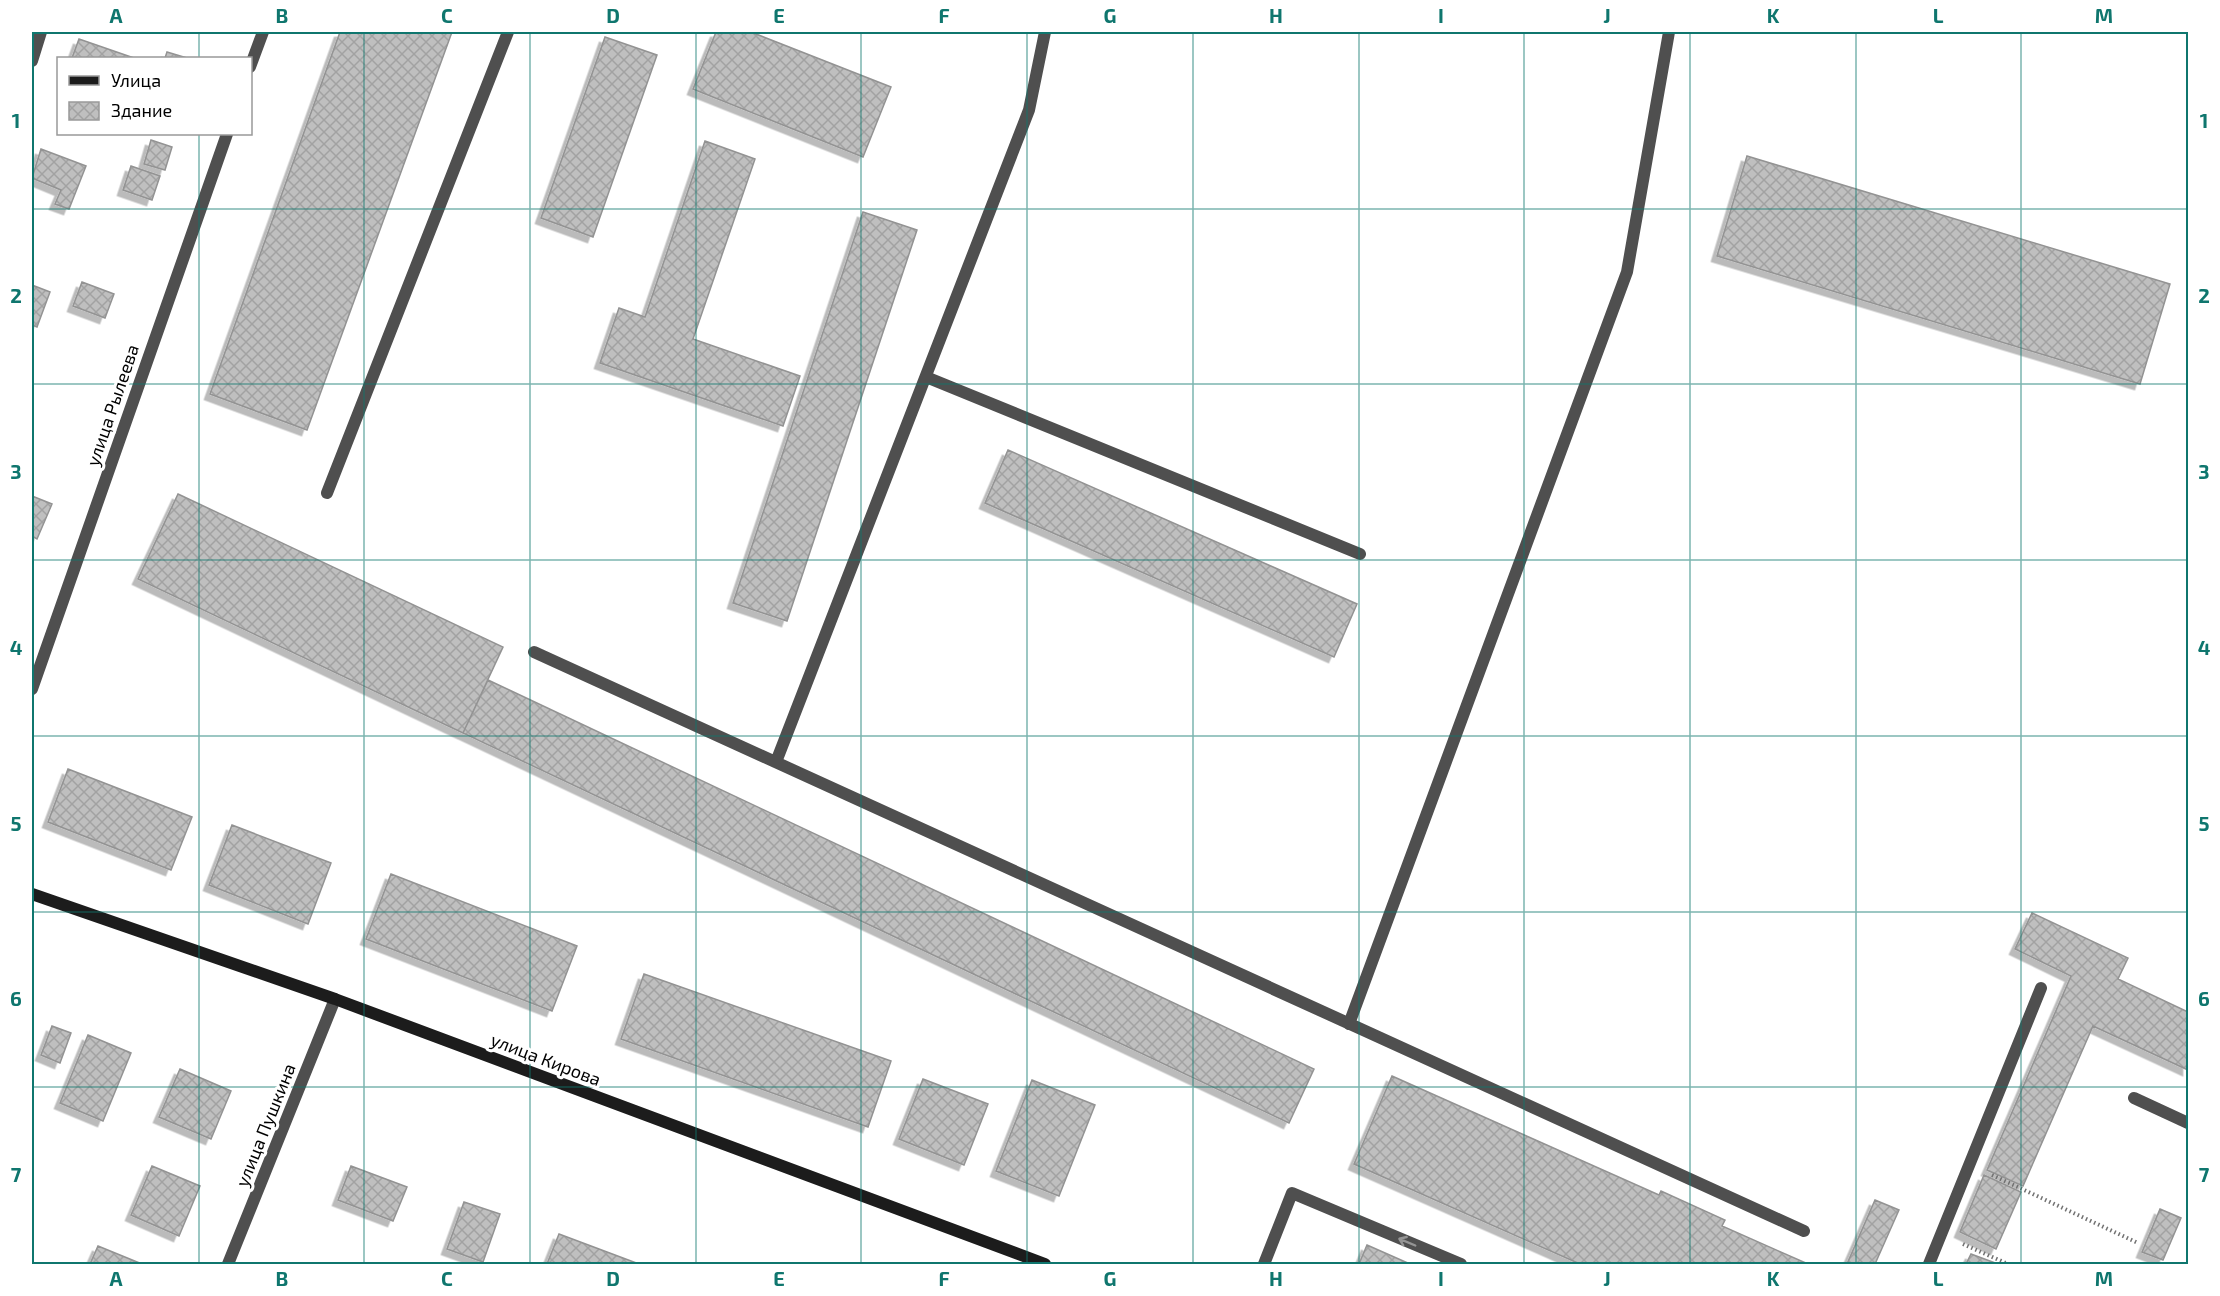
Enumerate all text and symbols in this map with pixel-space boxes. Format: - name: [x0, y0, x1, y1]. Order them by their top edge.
- text: A: [109, 3, 123, 27]
- text: B: [276, 3, 288, 27]
- text: C: [441, 3, 453, 27]
- text: D: [606, 3, 620, 27]
- text: E: [773, 3, 785, 27]
- text: F: [938, 3, 950, 27]
- text: G: [1104, 3, 1116, 27]
- text: H: [1269, 3, 1283, 27]
- text: I: [1438, 3, 1444, 27]
- text: J: [1603, 3, 1611, 27]
- text: K: [1767, 3, 1780, 27]
- text: L: [1933, 3, 1944, 27]
- text: M: [2095, 3, 2113, 27]
- legend: [57, 57, 252, 135]
- text: Улица: [111, 69, 161, 91]
- text: Здание: [111, 99, 172, 121]
- text: 1: [12, 108, 20, 132]
- text: 1: [2200, 108, 2208, 132]
- text: 2: [10, 283, 22, 307]
- text: 2: [2198, 283, 2210, 307]
- street label: улица Рылеева: [81, 341, 143, 469]
- text: 3: [10, 459, 22, 483]
- text: 3: [2198, 459, 2210, 483]
- text: 4: [10, 635, 23, 659]
- text: 4: [2198, 635, 2211, 659]
- text: 5: [10, 811, 22, 835]
- text: 5: [2198, 811, 2210, 835]
- text: 6: [10, 986, 22, 1010]
- text: 6: [2198, 986, 2210, 1010]
- street label: улица Кирова: [488, 1028, 604, 1090]
- street label: улица Пушкина: [230, 1060, 300, 1190]
- text: 7: [11, 1162, 22, 1186]
- text: 7: [2199, 1162, 2210, 1186]
- one-way arrow: [1398, 1236, 1417, 1247]
- text: A: [109, 1266, 123, 1290]
- text: B: [276, 1266, 288, 1290]
- text: C: [441, 1266, 453, 1290]
- text: D: [606, 1266, 620, 1290]
- text: E: [773, 1266, 785, 1290]
- text: F: [938, 1266, 950, 1290]
- text: G: [1104, 1266, 1116, 1290]
- text: H: [1269, 1266, 1283, 1290]
- text: I: [1438, 1266, 1444, 1290]
- text: J: [1603, 1266, 1611, 1290]
- text: K: [1767, 1266, 1780, 1290]
- text: L: [1933, 1266, 1944, 1290]
- text: M: [2095, 1266, 2113, 1290]

